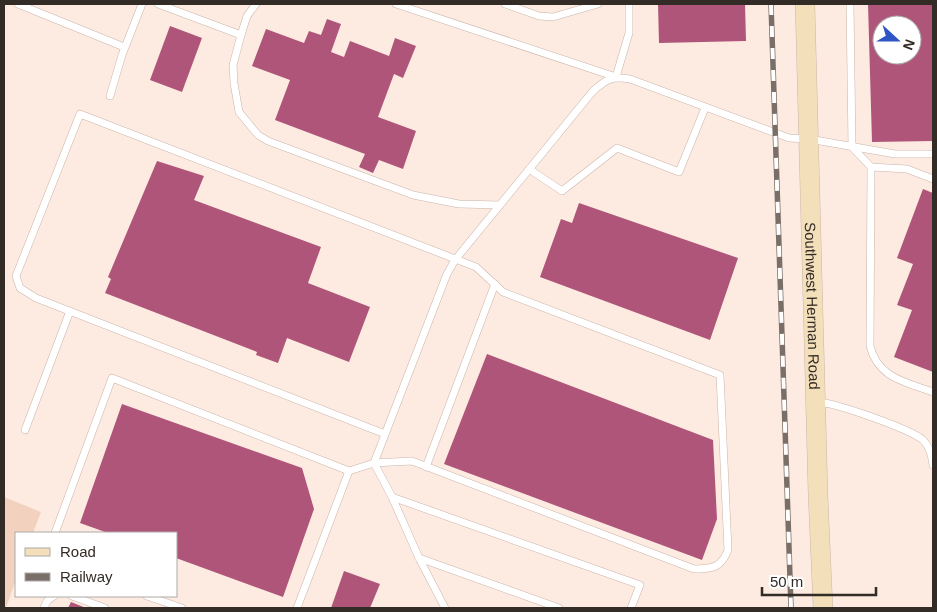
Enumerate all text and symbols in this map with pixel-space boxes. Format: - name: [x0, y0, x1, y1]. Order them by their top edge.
- north arrow: [872, 15, 922, 65]
- text: N: [900, 37, 918, 52]
- street label: Southwest Herman Road: [802, 222, 824, 390]
- legend: [15, 532, 178, 597]
- text: Road: [60, 543, 96, 560]
- scale bar: [762, 564, 876, 596]
- text: Railway: [60, 568, 113, 585]
- text: 50 m: [770, 573, 803, 590]

